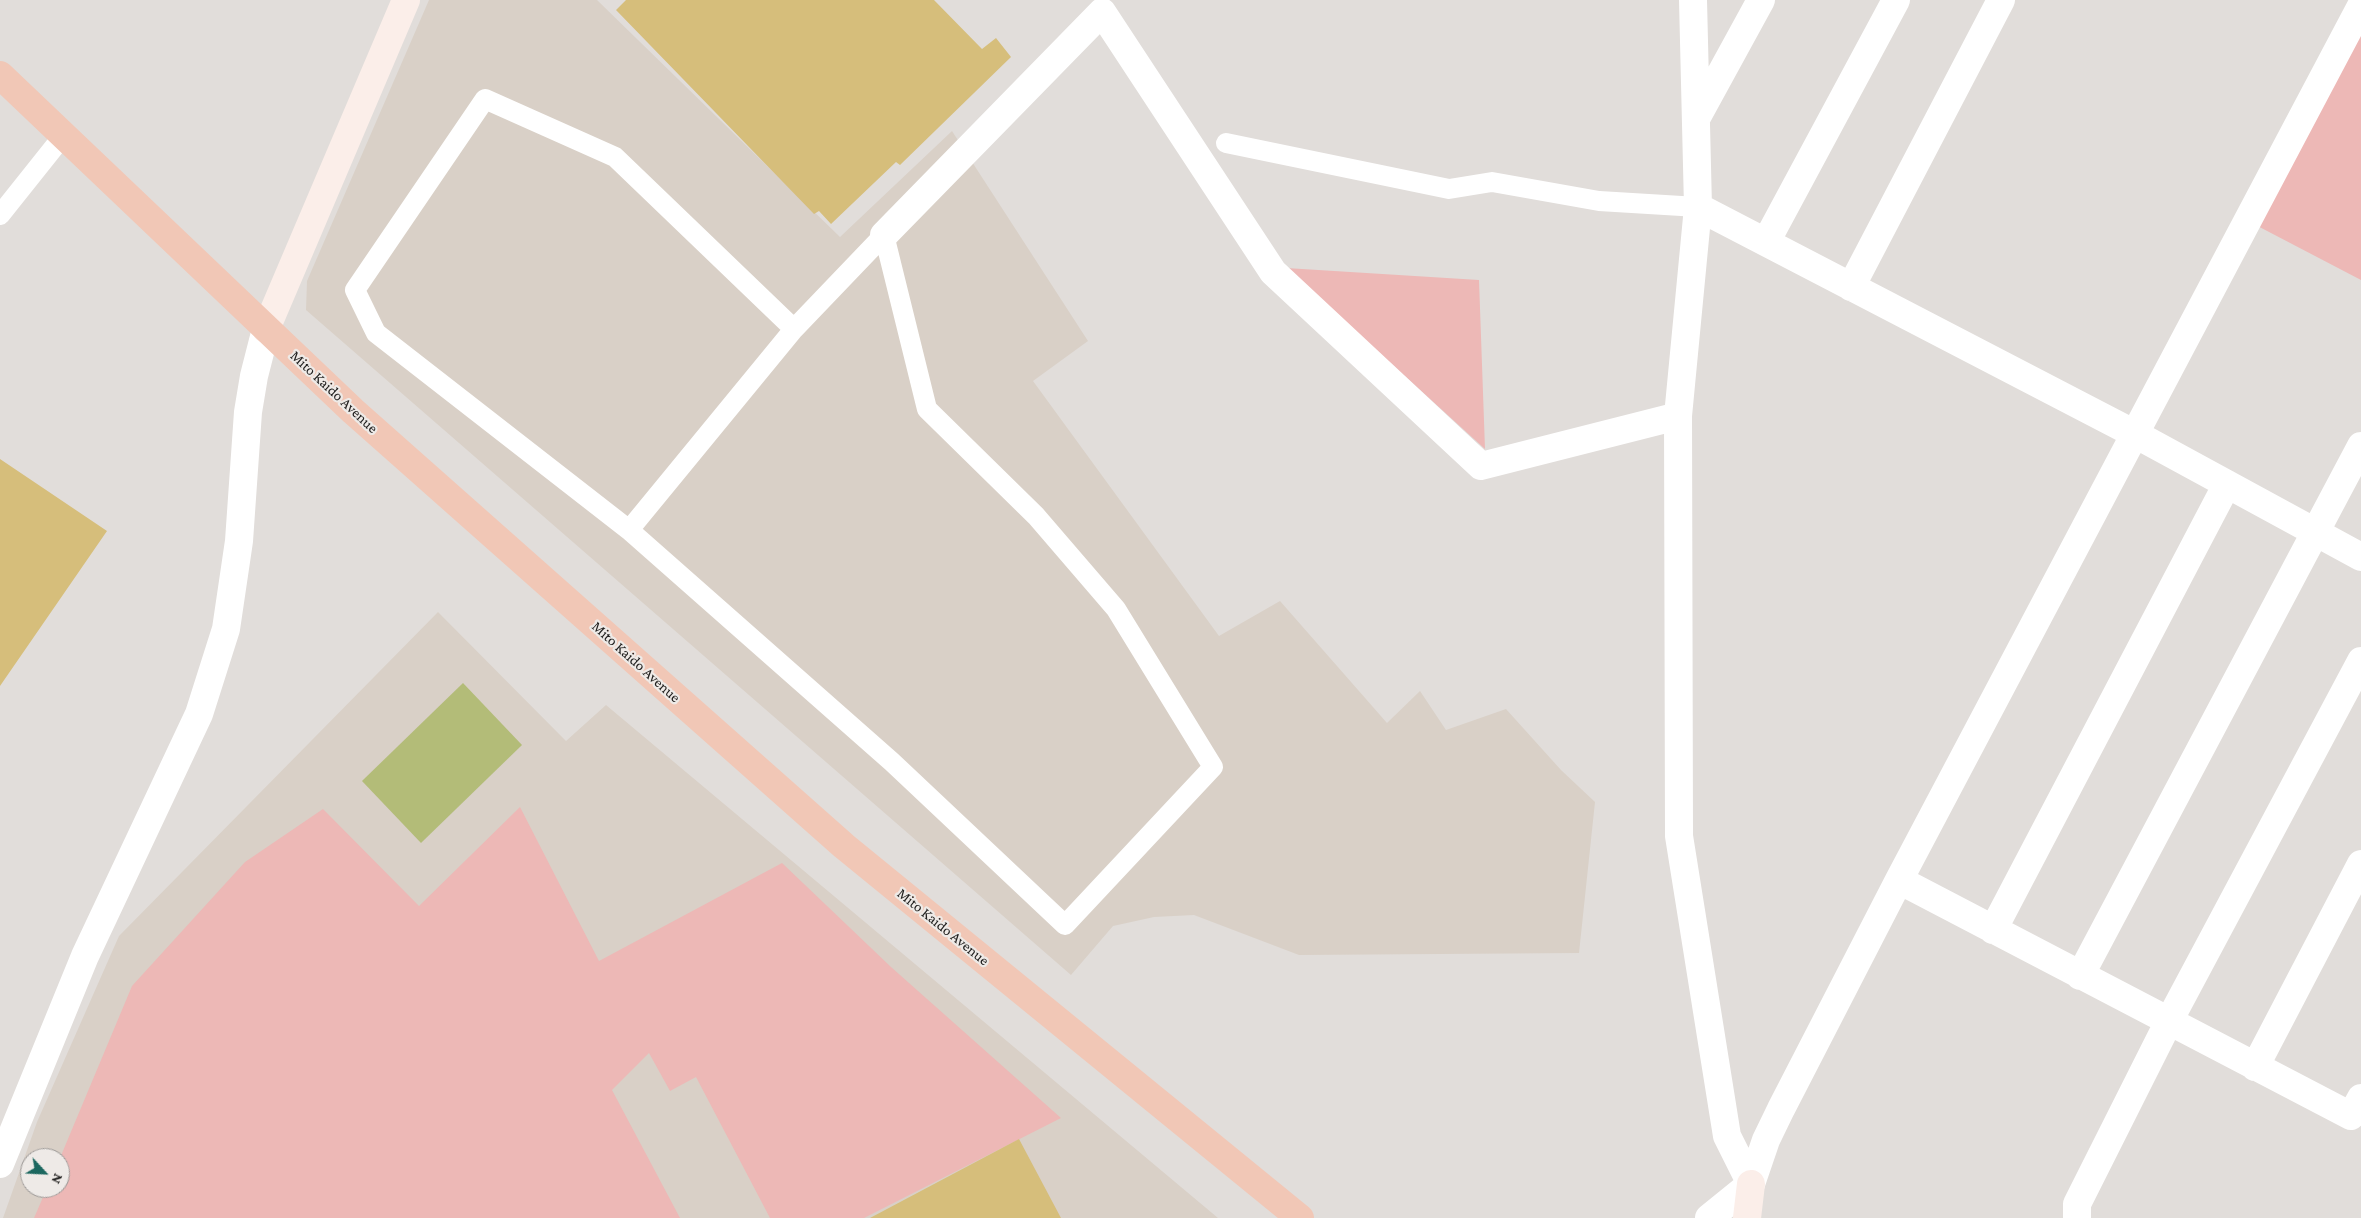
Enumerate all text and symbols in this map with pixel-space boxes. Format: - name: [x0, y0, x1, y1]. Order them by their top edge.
- street label: Mito Kaido Avenue: [286, 347, 382, 437]
- street label: Mito Kaido Avenue: [588, 617, 684, 707]
- street label: Mito Kaido Avenue: [893, 884, 993, 970]
- north arrow: [20, 1148, 70, 1198]
- text: N: [48, 1171, 67, 1187]

